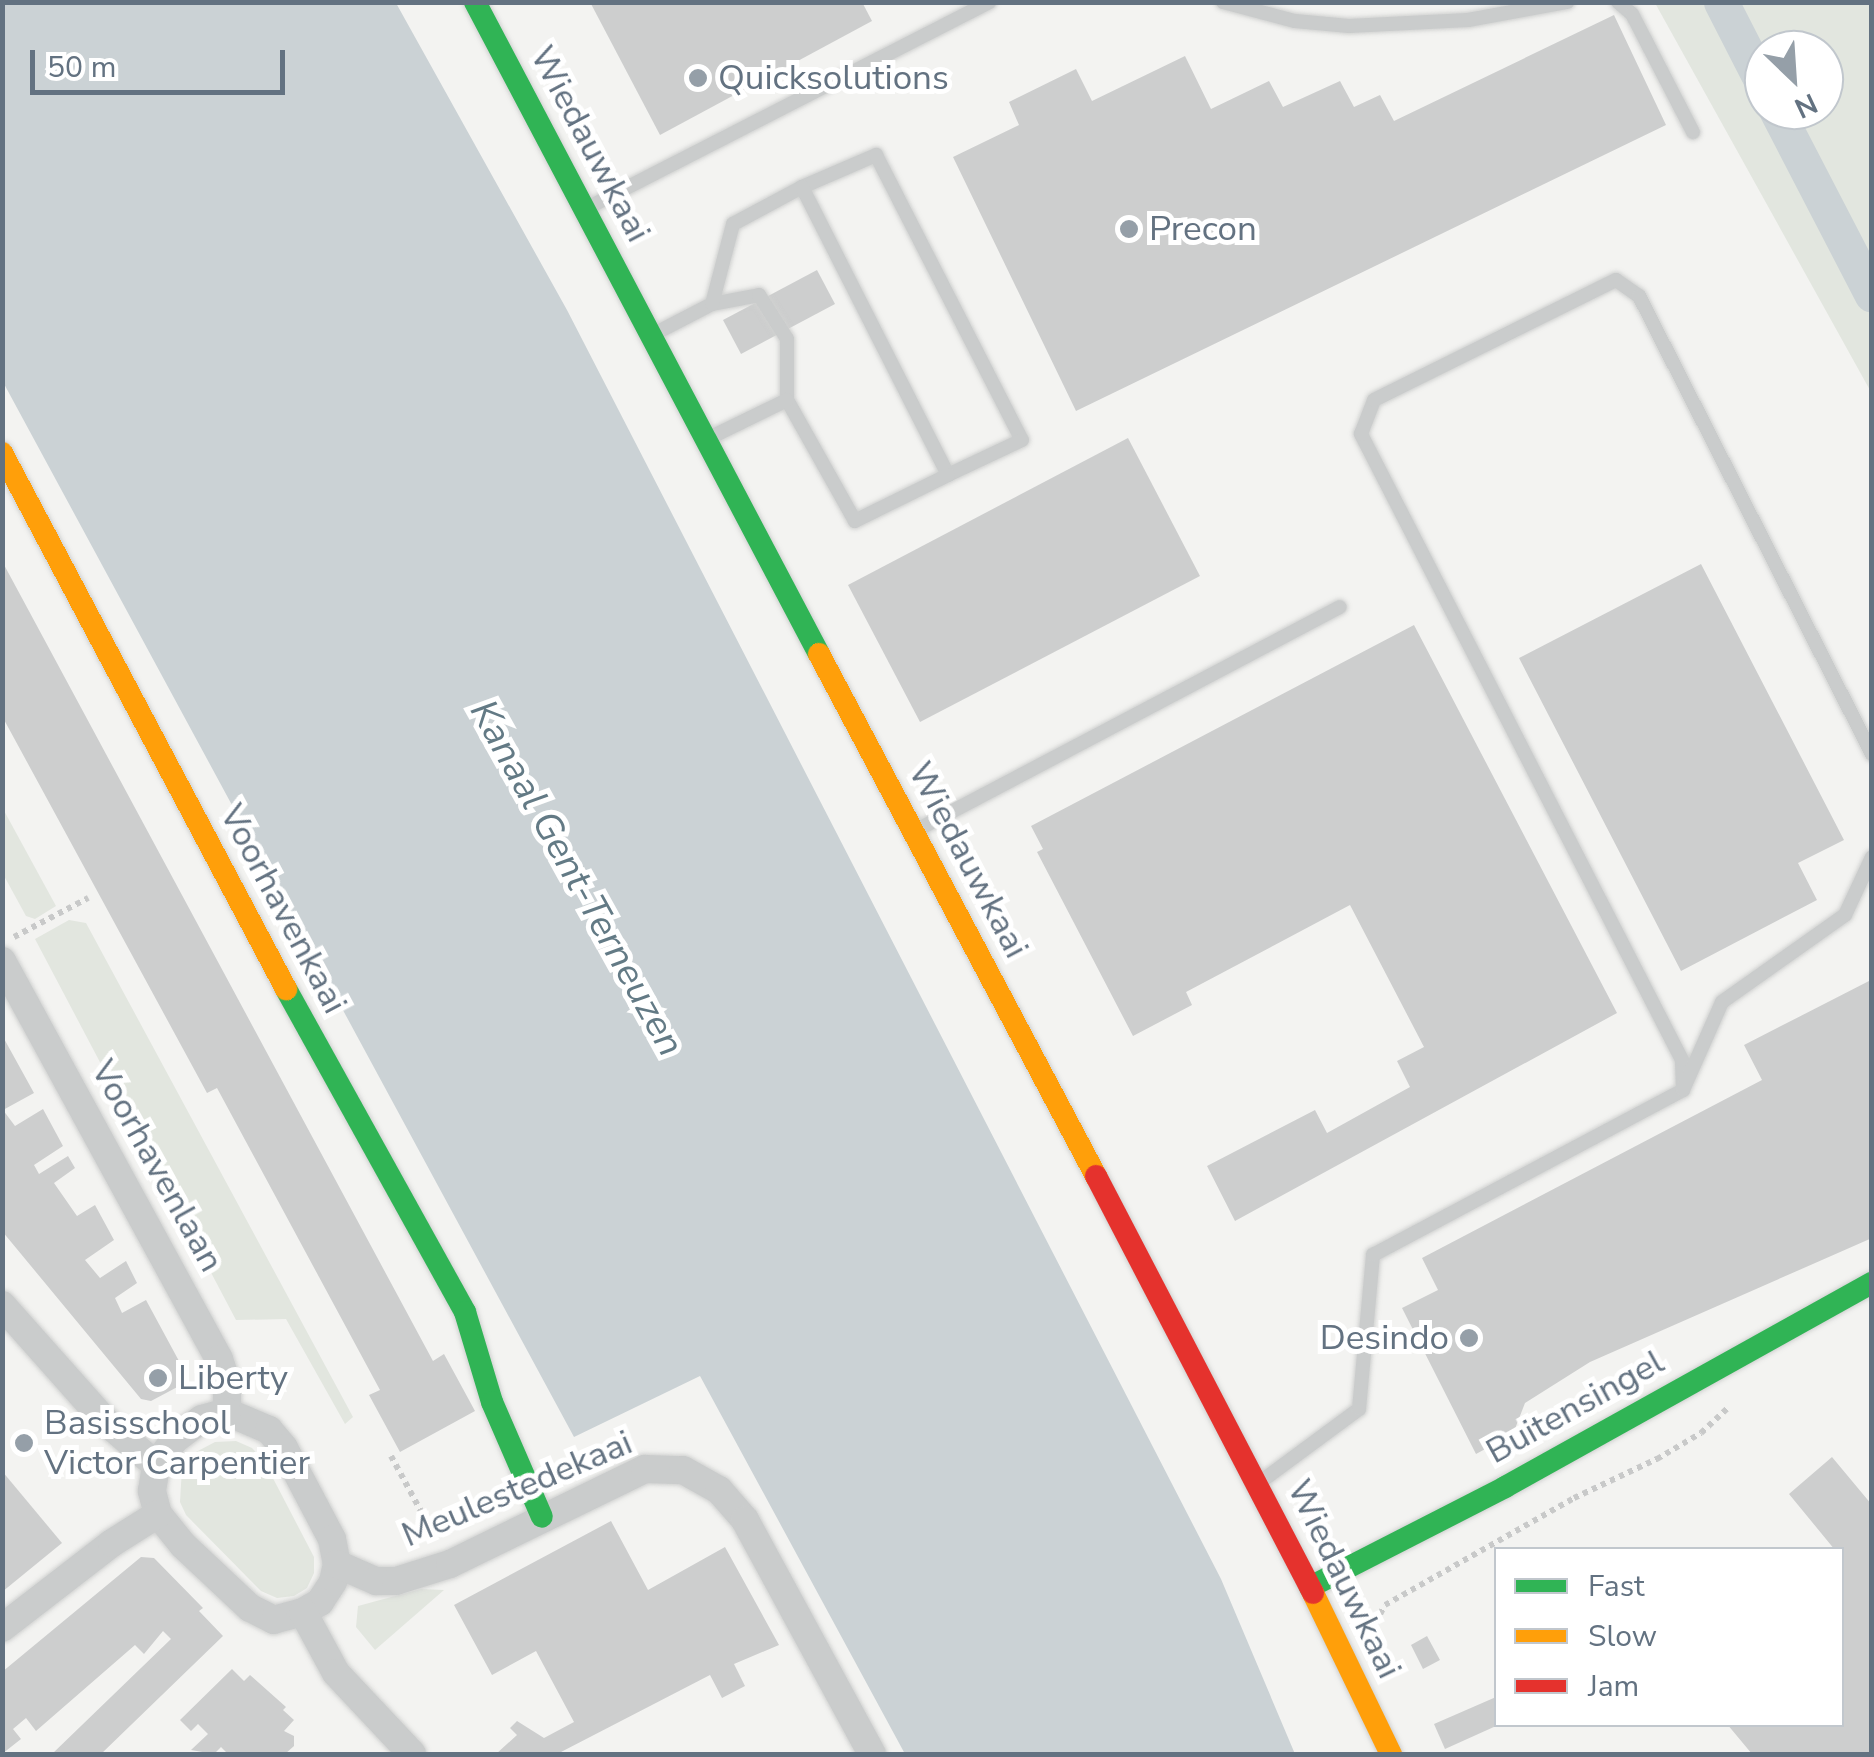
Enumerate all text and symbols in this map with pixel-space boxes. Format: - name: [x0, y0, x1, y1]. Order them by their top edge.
- scale bar: [35, 30, 290, 92]
- north arrow: [1744, 30, 1844, 130]
- street label: Wiedauwkaai: [521, 39, 659, 249]
- text: 50 m: [47, 47, 116, 88]
- place label: Quicksolutions: [718, 57, 949, 99]
- marker: Quicksolutions: [687, 67, 709, 89]
- text: N: [1788, 84, 1823, 127]
- place label: Precon: [1149, 208, 1257, 250]
- marker: Precon: [1118, 218, 1140, 240]
- water label: Kanaal Gent-Terneuzen: [460, 692, 694, 1064]
- street label: Wiedauwkaai: [899, 755, 1037, 965]
- street label: Voorhavenkaai: [210, 797, 356, 1021]
- street label: Voorhavenlaan: [82, 1053, 232, 1279]
- place label: Desindo: [1320, 1317, 1449, 1359]
- marker: Desindo: [1458, 1327, 1480, 1349]
- street label: Buitensingel: [1479, 1341, 1671, 1473]
- place label: Liberty: [178, 1357, 288, 1399]
- marker: Liberty: [147, 1367, 169, 1389]
- place label: Basisschool Victor Carpentier: [44, 1402, 310, 1484]
- street label: Meulestedekaai: [396, 1422, 638, 1556]
- marker: Basisschool Victor Carpentier: [13, 1432, 35, 1454]
- street label: Wiedauwkaai: [1278, 1473, 1410, 1685]
- legend: [1494, 1547, 1844, 1727]
- text: Fast: [1588, 1566, 1645, 1607]
- text: Slow: [1588, 1616, 1657, 1657]
- text: Jam: [1588, 1666, 1639, 1707]

